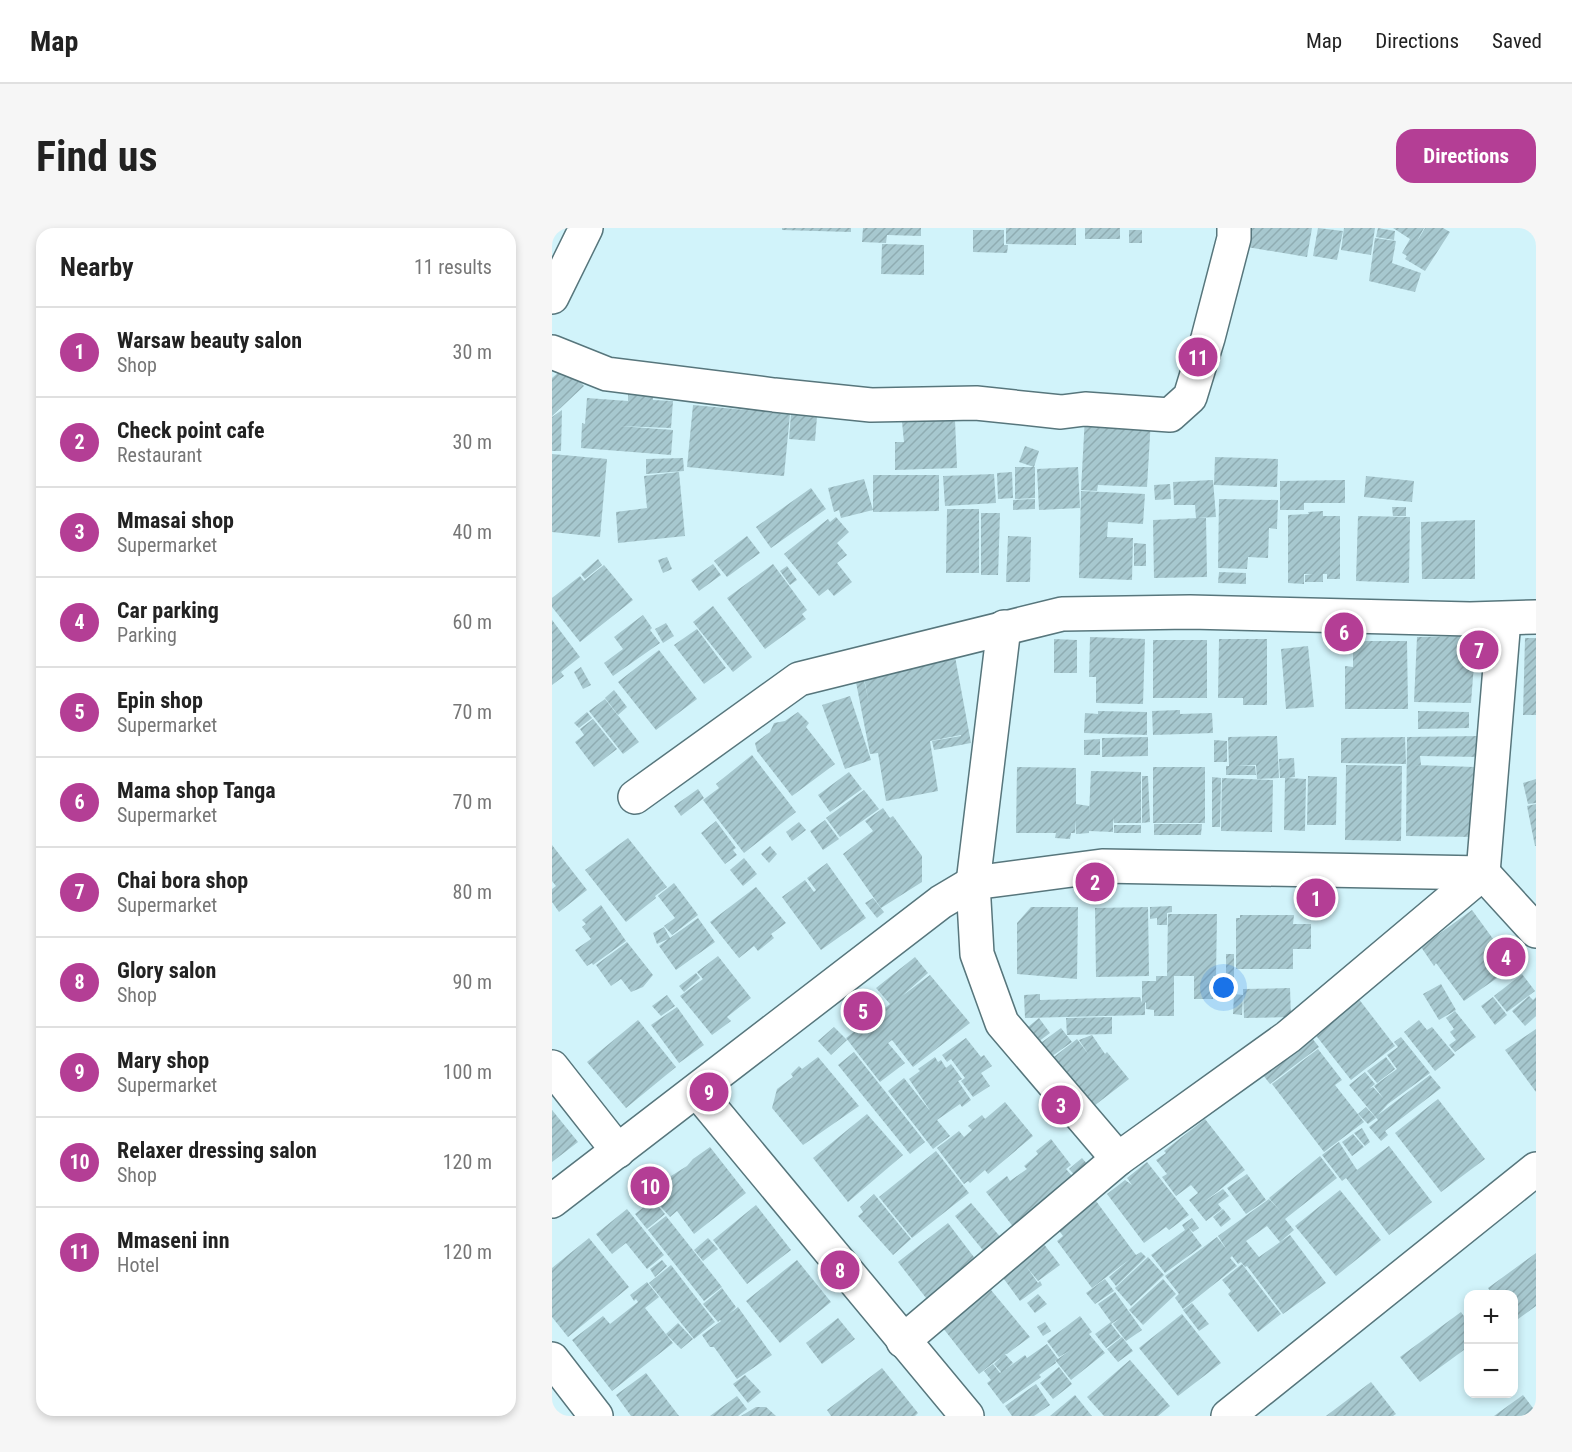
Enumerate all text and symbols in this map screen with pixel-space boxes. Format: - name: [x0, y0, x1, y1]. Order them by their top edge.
- text: Map: [30, 25, 78, 58]
- text: Map: [1306, 29, 1342, 53]
- text: Directions: [1375, 29, 1459, 53]
- text: Saved: [1492, 29, 1542, 53]
- button: Directions: [1396, 129, 1536, 183]
- text: Find us: [36, 132, 157, 181]
- text: Nearby: [60, 252, 134, 282]
- text: 11 results: [414, 255, 492, 279]
- text: Warsaw beauty salon: [117, 328, 302, 353]
- pin: 11: [1178, 334, 1218, 380]
- text: 1: [74, 340, 85, 364]
- text: 30 m: [453, 340, 492, 364]
- text: Shop: [117, 353, 157, 377]
- text: Check point cafe: [117, 418, 265, 443]
- text: 2: [74, 430, 85, 454]
- text: 30 m: [453, 430, 492, 454]
- text: Restaurant: [117, 443, 202, 467]
- text: Mmasai shop: [117, 508, 234, 533]
- text: 3: [74, 520, 85, 544]
- text: 40 m: [453, 520, 492, 544]
- text: Supermarket: [117, 533, 217, 557]
- text: Car parking: [117, 598, 219, 623]
- text: 4: [74, 610, 85, 634]
- text: 60 m: [453, 610, 492, 634]
- pin: 6: [1324, 610, 1364, 654]
- text: Parking: [117, 623, 177, 647]
- pin: 7: [1460, 628, 1498, 672]
- text: Epin shop: [117, 688, 203, 713]
- text: 5: [74, 700, 85, 724]
- text: 70 m: [453, 700, 492, 724]
- text: Supermarket: [117, 713, 217, 737]
- text: Mama shop Tanga: [117, 778, 276, 803]
- text: 6: [74, 790, 85, 814]
- text: 70 m: [453, 790, 492, 814]
- text: Supermarket: [117, 803, 217, 827]
- pin: 2: [1076, 860, 1114, 904]
- text: Chai bora shop: [117, 868, 248, 893]
- pin: 1: [1296, 876, 1335, 920]
- text: 7: [74, 880, 85, 904]
- text: 80 m: [453, 880, 492, 904]
- text: Supermarket: [117, 893, 217, 917]
- pin: 4: [1486, 934, 1526, 980]
- text: Glory salon: [117, 958, 216, 983]
- text: 8: [74, 970, 85, 994]
- text: 90 m: [453, 970, 492, 994]
- your location: [1209, 973, 1238, 1002]
- text: Shop: [117, 983, 157, 1007]
- pin: 5: [844, 988, 882, 1034]
- text: Mary shop: [117, 1048, 209, 1073]
- text: 9: [74, 1060, 85, 1084]
- text: 100 m: [443, 1060, 492, 1084]
- pin: 9: [690, 1070, 728, 1114]
- text: Supermarket: [117, 1073, 217, 1097]
- pin: 3: [1042, 1082, 1080, 1128]
- text: Relaxer dressing salon: [117, 1138, 317, 1163]
- text: 10: [69, 1150, 90, 1174]
- text: 120 m: [443, 1150, 492, 1174]
- text: Shop: [117, 1163, 157, 1187]
- pin: 10: [630, 1164, 670, 1208]
- text: Mmaseni inn: [117, 1228, 230, 1253]
- text: 11: [69, 1240, 90, 1264]
- text: 120 m: [443, 1240, 492, 1264]
- pin: 8: [820, 1248, 860, 1292]
- text: Hotel: [117, 1253, 159, 1277]
- map controls: [1464, 1290, 1518, 1398]
- button: +: [1464, 1290, 1518, 1344]
- button: −: [1464, 1344, 1518, 1398]

